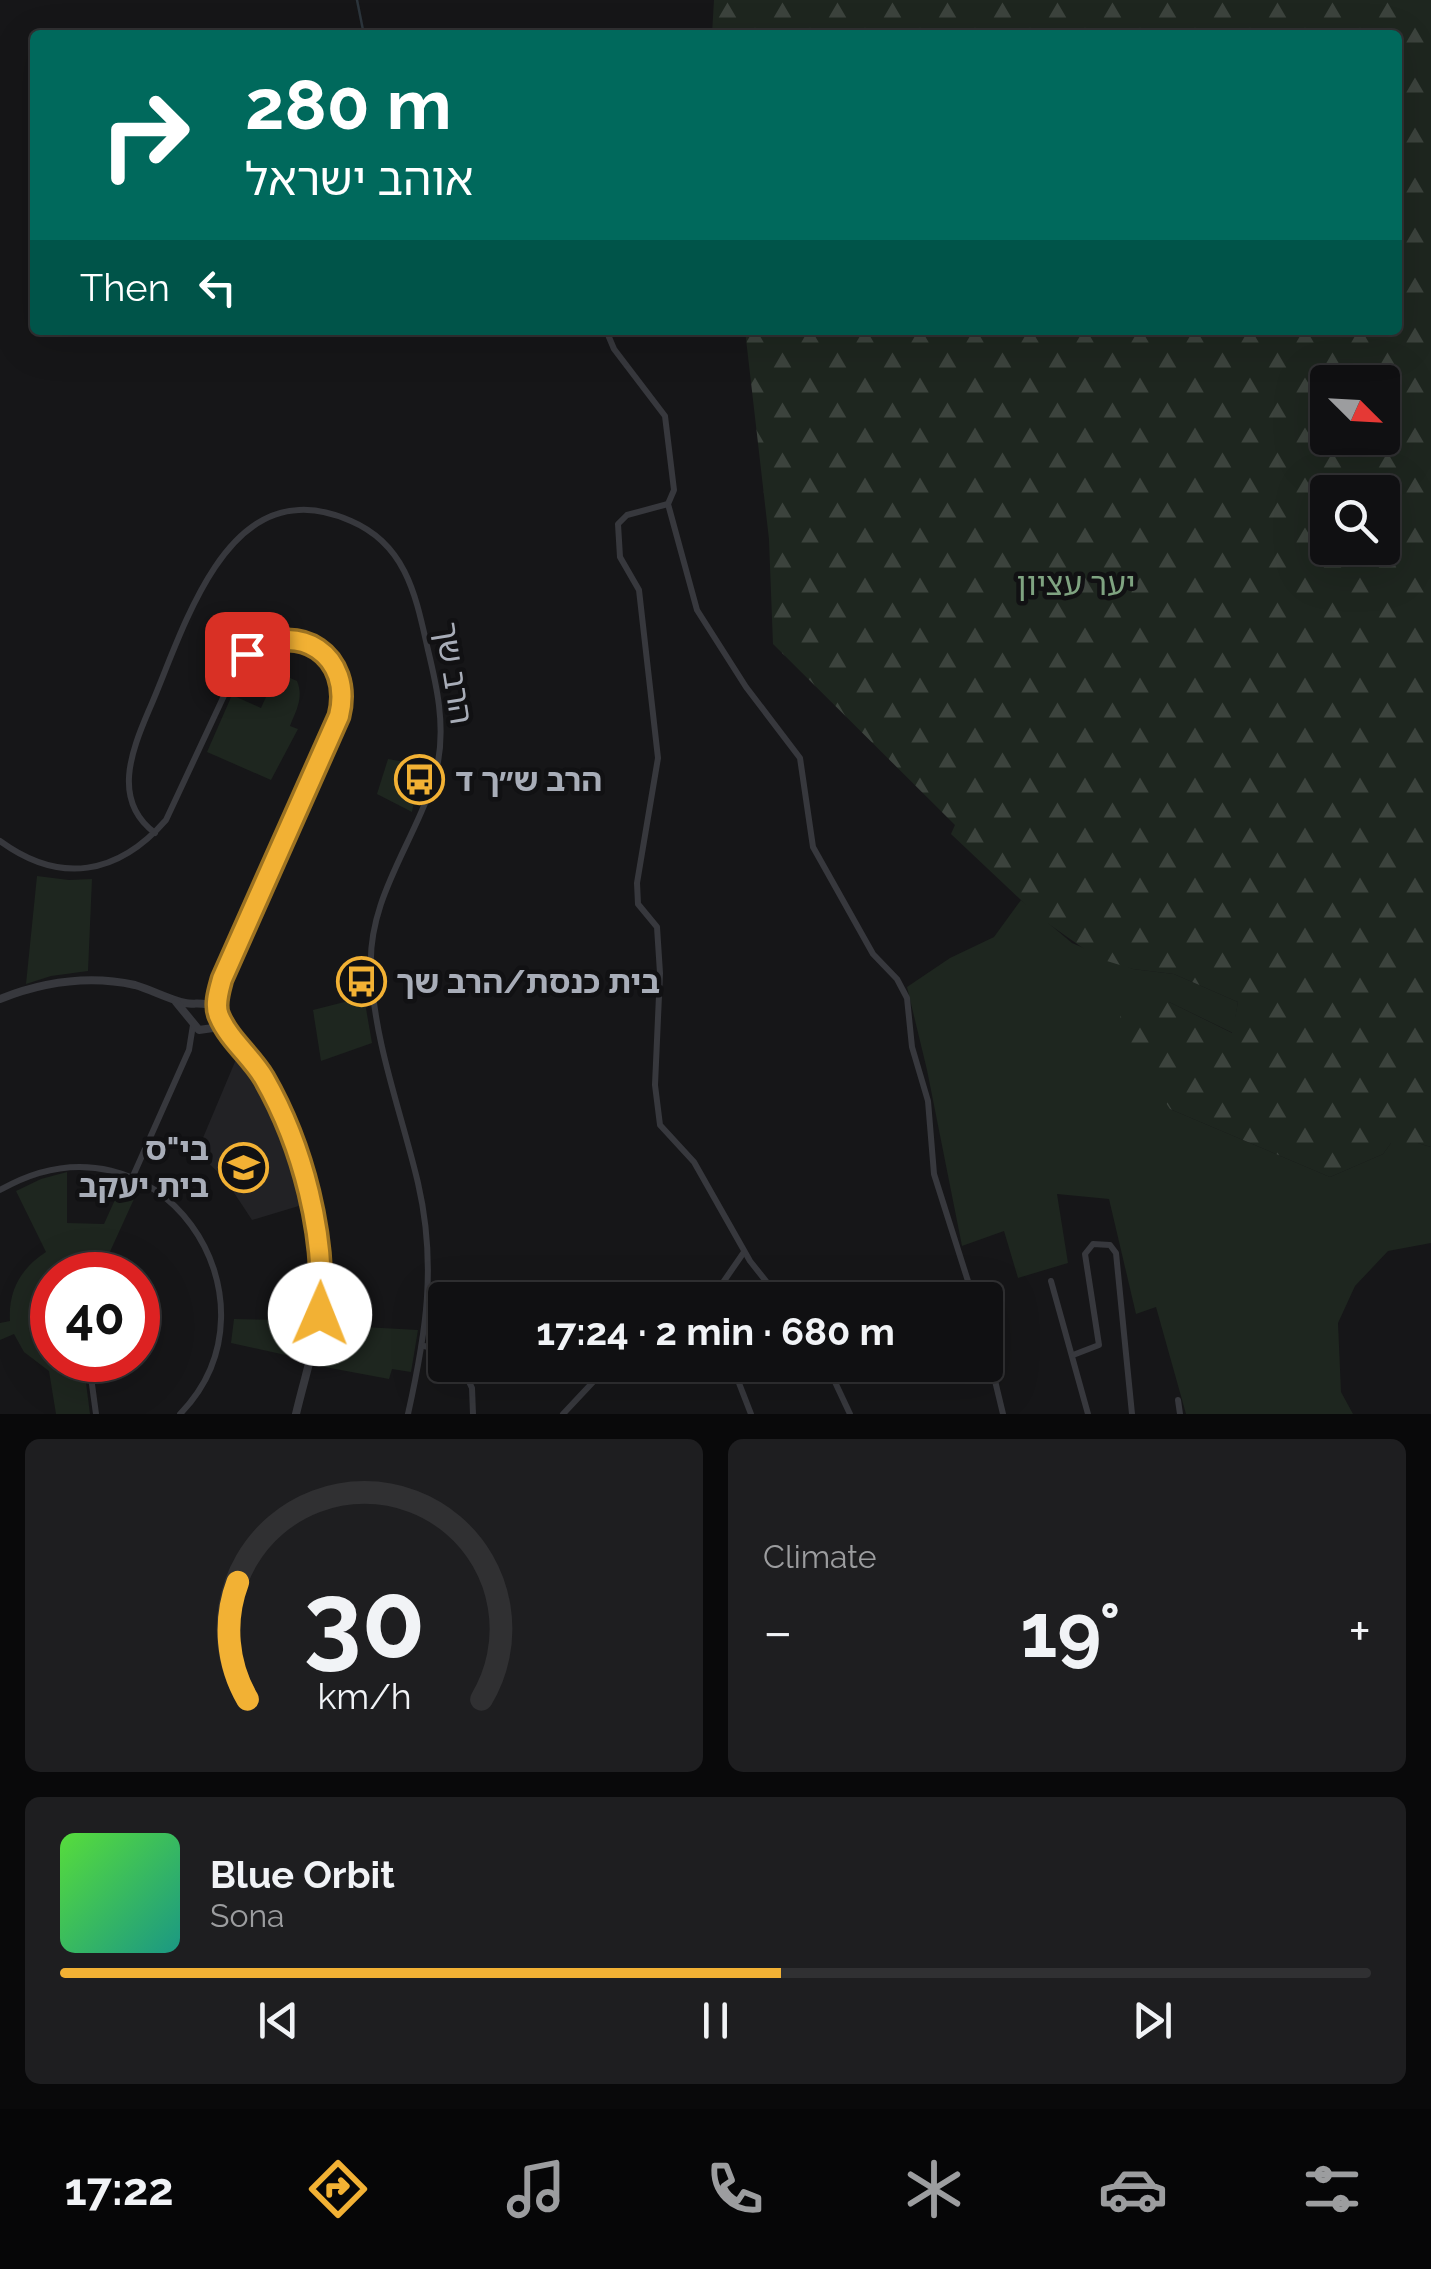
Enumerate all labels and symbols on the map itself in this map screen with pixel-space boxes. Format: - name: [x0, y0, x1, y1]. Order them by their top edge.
- north arrow: [1310, 365, 1400, 455]
- park label: יער עציון: [1016, 565, 1136, 602]
- pin: [205, 612, 290, 697]
- street label: הרב שך: [428, 619, 481, 727]
- bus stop icon: הרב ש״ך ד: [394, 754, 446, 806]
- place label: הרב ש״ך ד: [455, 761, 602, 798]
- bus stop icon: בית כנסת/הרב שך: [335, 956, 387, 1008]
- place label: בית כנסת/הרב שך: [396, 963, 660, 1000]
- place label: בי"ס בית יעקב: [79, 1130, 209, 1204]
- school or university icon: בי"ס בית יעקב: [218, 1141, 270, 1193]
- speed limit sign: 40: [30, 1252, 160, 1382]
- position arrow: [268, 1262, 372, 1366]

